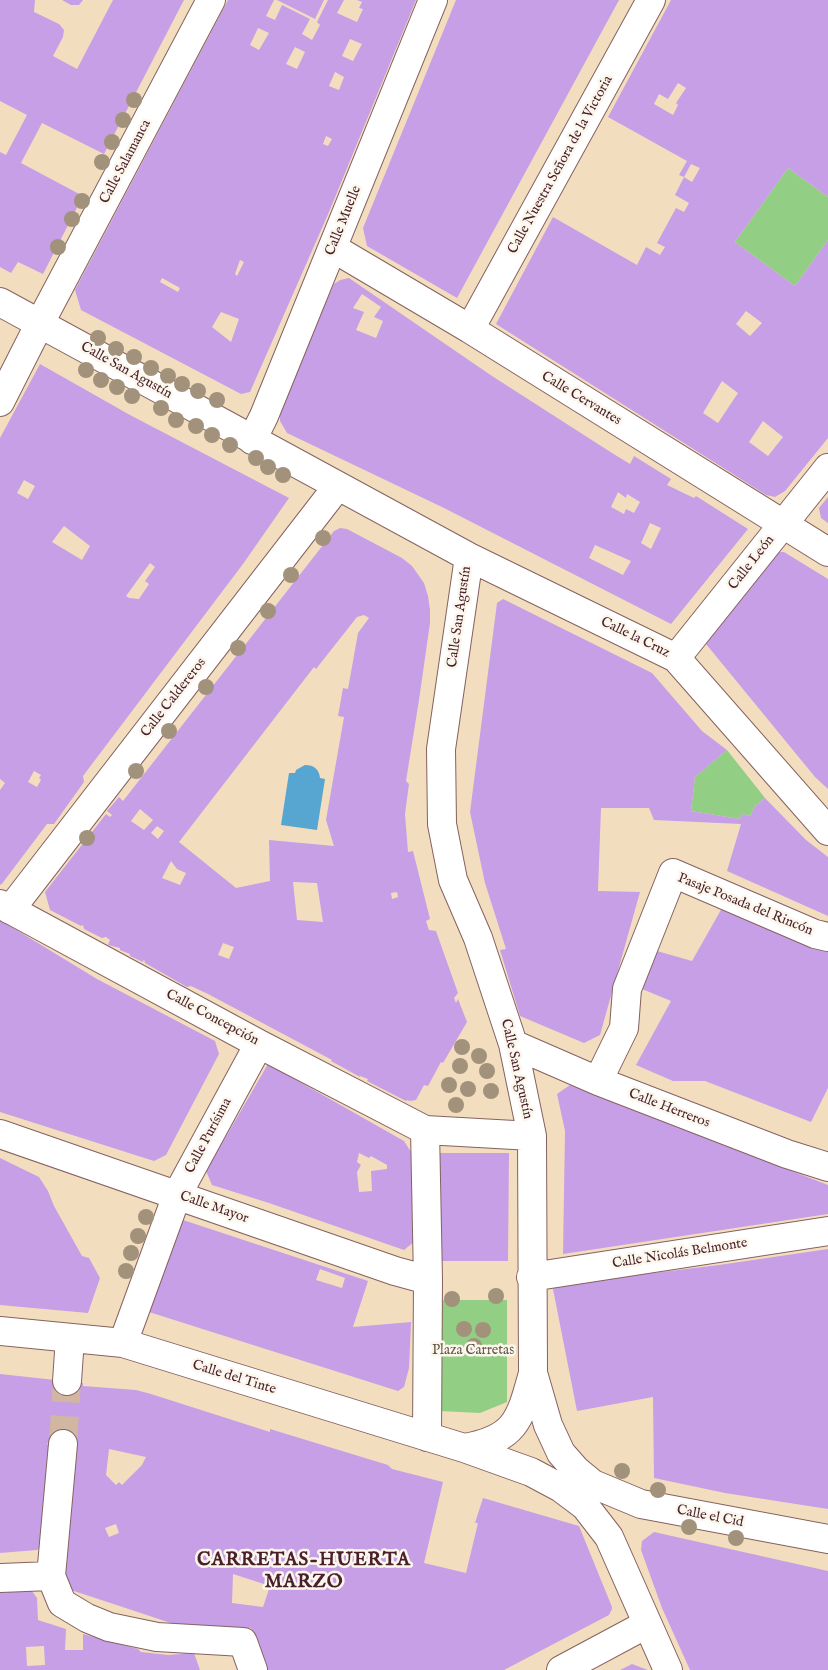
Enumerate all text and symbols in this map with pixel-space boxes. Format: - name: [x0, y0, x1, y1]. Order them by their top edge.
- street label: Calle Nuestra Señora de la Victoria: [505, 73, 617, 257]
- street label: Calle Salamanca: [97, 117, 155, 207]
- street label: Calle Muelle: [322, 184, 366, 258]
- street label: Calle San Agustín: [77, 339, 175, 403]
- street label: Calle Cervantes: [538, 368, 624, 430]
- street label: Calle León: [725, 532, 779, 594]
- street label: Calle San Agustín: [445, 565, 475, 669]
- street label: Calle la Cruz: [598, 614, 672, 662]
- street label: Calle Caldereros: [138, 655, 210, 741]
- street label: Pasaje Posada del Rincón: [675, 870, 815, 940]
- street label: Calle Concepción: [163, 986, 261, 1050]
- street label: Calle San Agustín: [496, 1017, 536, 1121]
- street label: Calle Herreros: [626, 1086, 712, 1132]
- street label: Calle Purísima: [182, 1095, 236, 1177]
- street label: Calle Mayor: [177, 1188, 251, 1228]
- street label: Calle Nicolás Belmonte: [611, 1235, 749, 1273]
- park label: Plaza Carretas: [432, 1343, 514, 1359]
- street label: Calle del Tinte: [190, 1357, 278, 1399]
- street label: Calle el Cid: [675, 1502, 745, 1532]
- district label: CARRETAS-HUERTA MARZO: [195, 1550, 413, 1594]

